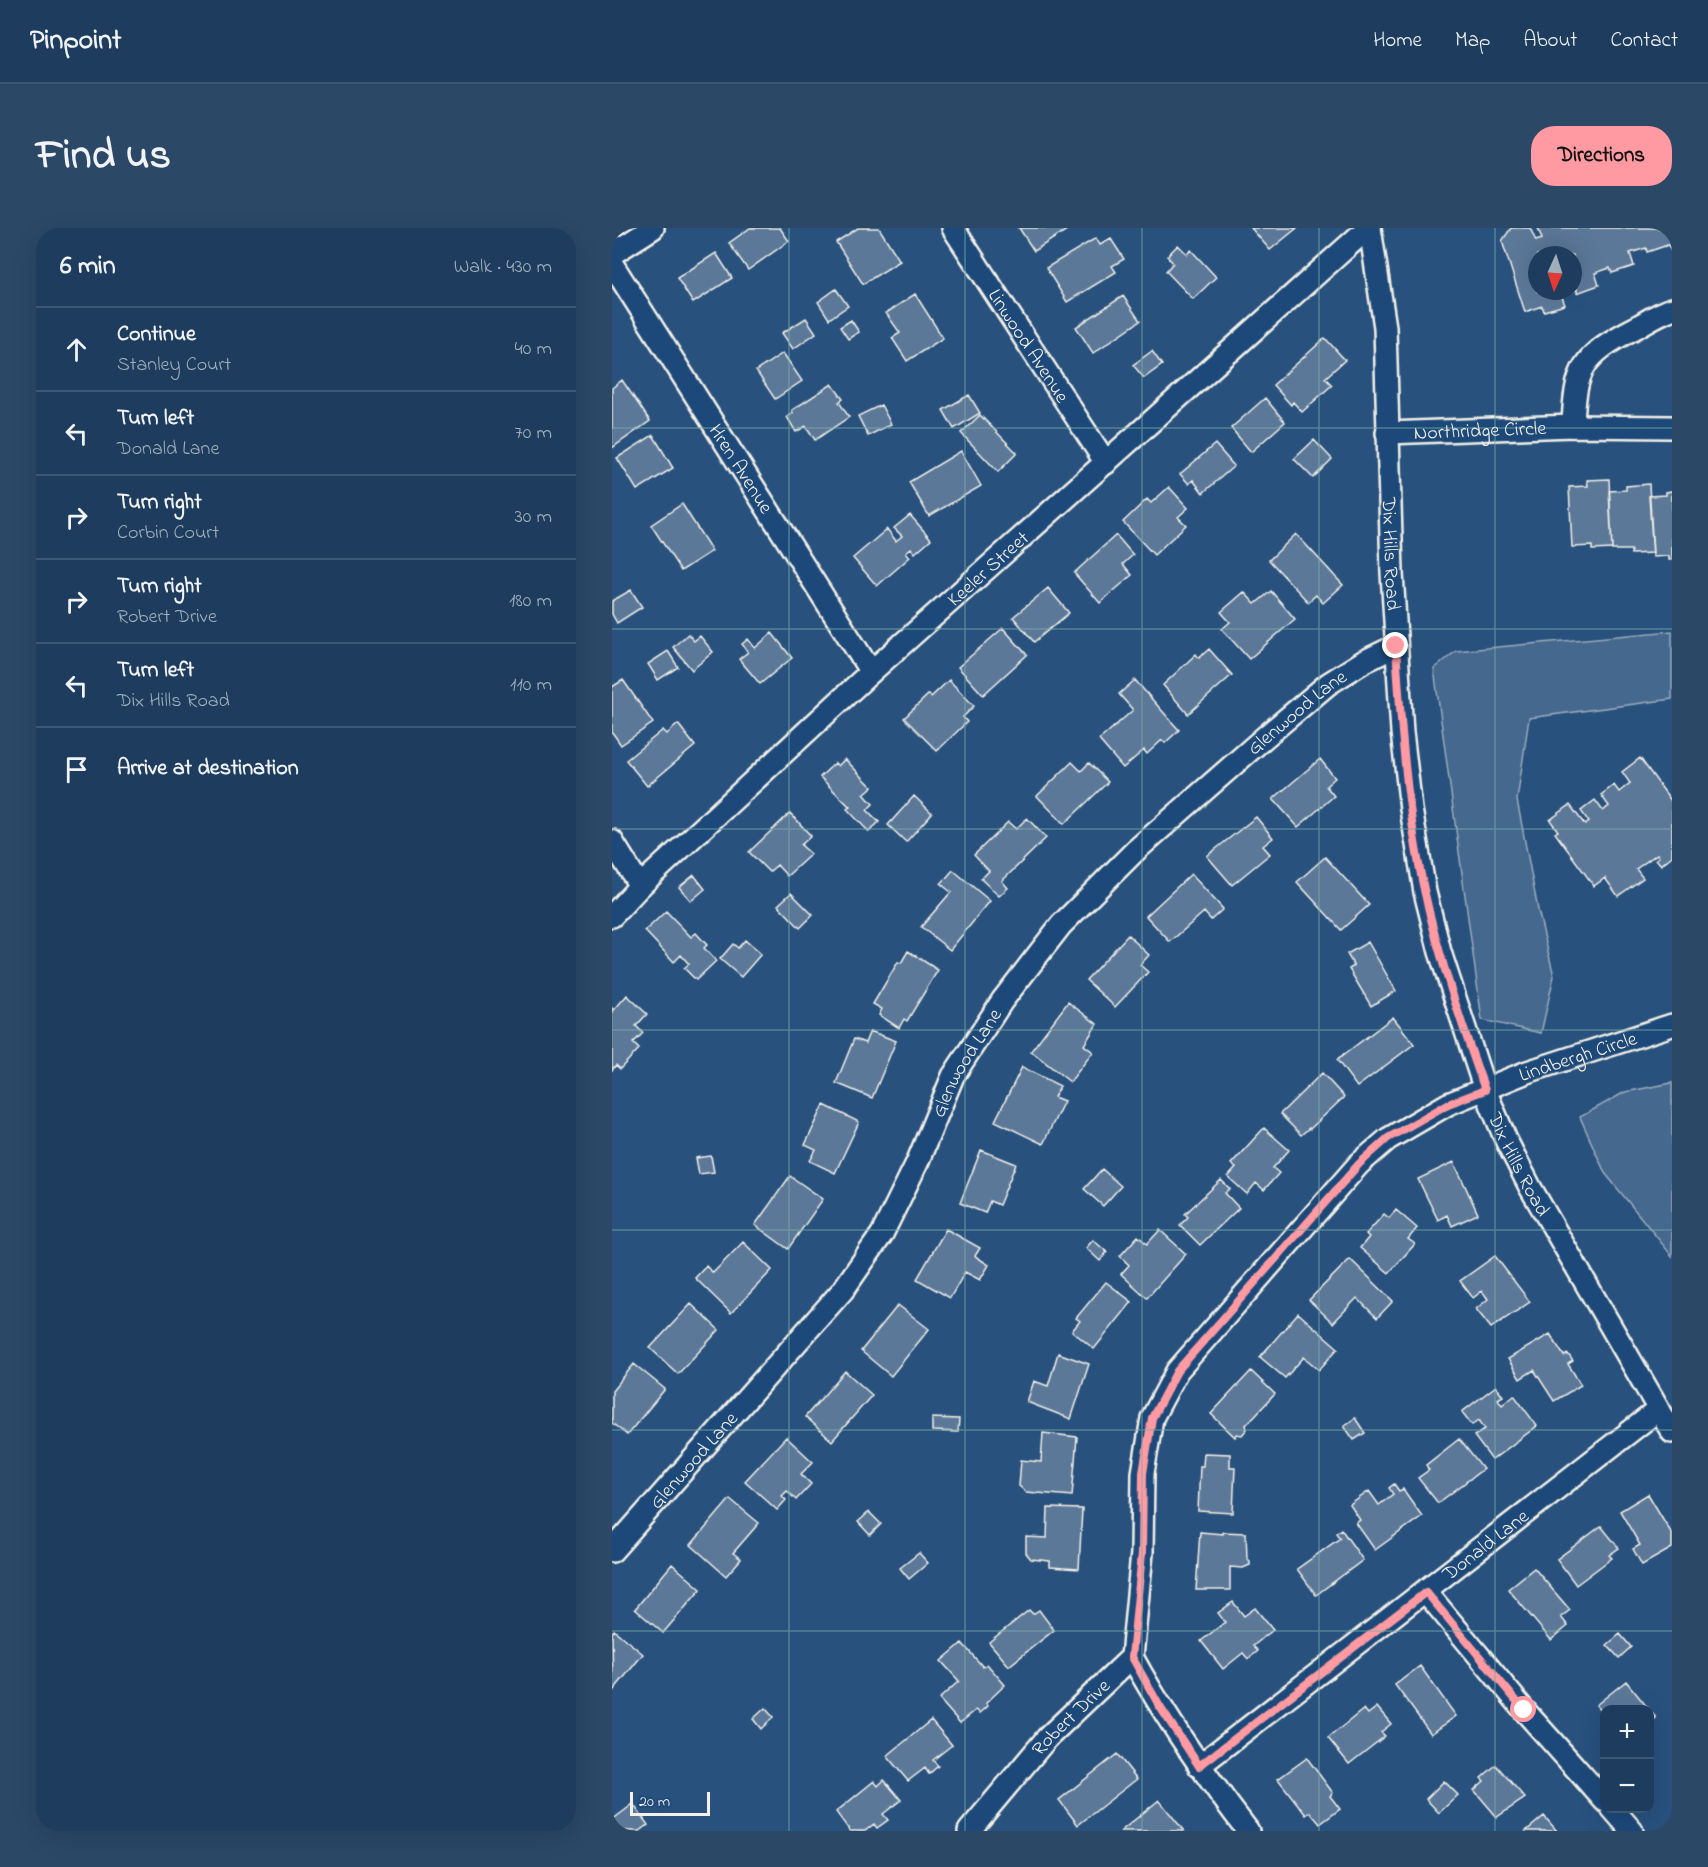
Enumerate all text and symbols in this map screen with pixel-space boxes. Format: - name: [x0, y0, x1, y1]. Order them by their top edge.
- text: Pinpoint: [30, 21, 121, 62]
- text: Home: [1373, 26, 1422, 56]
- text: Map: [1455, 26, 1490, 56]
- text: About: [1523, 26, 1577, 56]
- text: Contact: [1610, 26, 1678, 56]
- text: Find us: [36, 126, 171, 187]
- button: Directions: [1531, 126, 1672, 186]
- north arrow: [1528, 246, 1582, 300]
- text: 6 min: [60, 248, 116, 286]
- text: Walk · 430 m: [454, 253, 552, 282]
- street label: Linwood Avenue: [979, 284, 1075, 409]
- text: Continue: [117, 319, 196, 351]
- icon: ahead: [60, 333, 93, 366]
- text: 40 m: [515, 335, 552, 364]
- text: Stanley Court: [117, 351, 231, 380]
- text: Turn left: [117, 403, 194, 435]
- street label: Northridge Circle: [1413, 415, 1547, 449]
- icon: left: [60, 417, 93, 450]
- text: 70 m: [515, 419, 552, 448]
- street label: Hren Avenue: [700, 419, 779, 520]
- text: Donald Lane: [117, 435, 219, 464]
- text: Turn right: [117, 487, 202, 519]
- street label: Dix Hills Road: [1373, 496, 1406, 611]
- icon: right: [60, 501, 93, 534]
- text: 30 m: [515, 503, 552, 532]
- text: Corbin Court: [117, 519, 219, 548]
- street label: Keeler Street: [941, 525, 1037, 615]
- text: Turn right: [117, 571, 202, 603]
- icon: right: [60, 585, 93, 618]
- text: 180 m: [509, 587, 552, 616]
- text: Robert Drive: [117, 603, 217, 632]
- route end: [1382, 632, 1408, 658]
- text: Turn left: [117, 655, 194, 687]
- street label: Glenwood Lane: [1242, 664, 1353, 763]
- icon: left: [60, 669, 93, 702]
- text: 110 m: [510, 671, 552, 700]
- text: Dix Hills Road: [117, 687, 230, 716]
- icon: arrive: [60, 753, 93, 786]
- text: Arrive at destination: [117, 753, 299, 785]
- street label: Glenwood Lane: [925, 1003, 1010, 1122]
- street label: Lindbergh Circle: [1515, 1025, 1641, 1091]
- street label: Dix Hills Road: [1479, 1108, 1556, 1223]
- street label: Glenwood Lane: [644, 1406, 746, 1517]
- street label: Donald Lane: [1436, 1503, 1536, 1590]
- street label: Robert Drive: [1026, 1673, 1118, 1763]
- route start: [1510, 1696, 1536, 1722]
- map controls: [1600, 1705, 1654, 1813]
- button: +: [1600, 1705, 1654, 1759]
- button: −: [1600, 1759, 1654, 1813]
- scale bar: [630, 1789, 710, 1816]
- text: 20 m: [639, 1790, 670, 1814]

